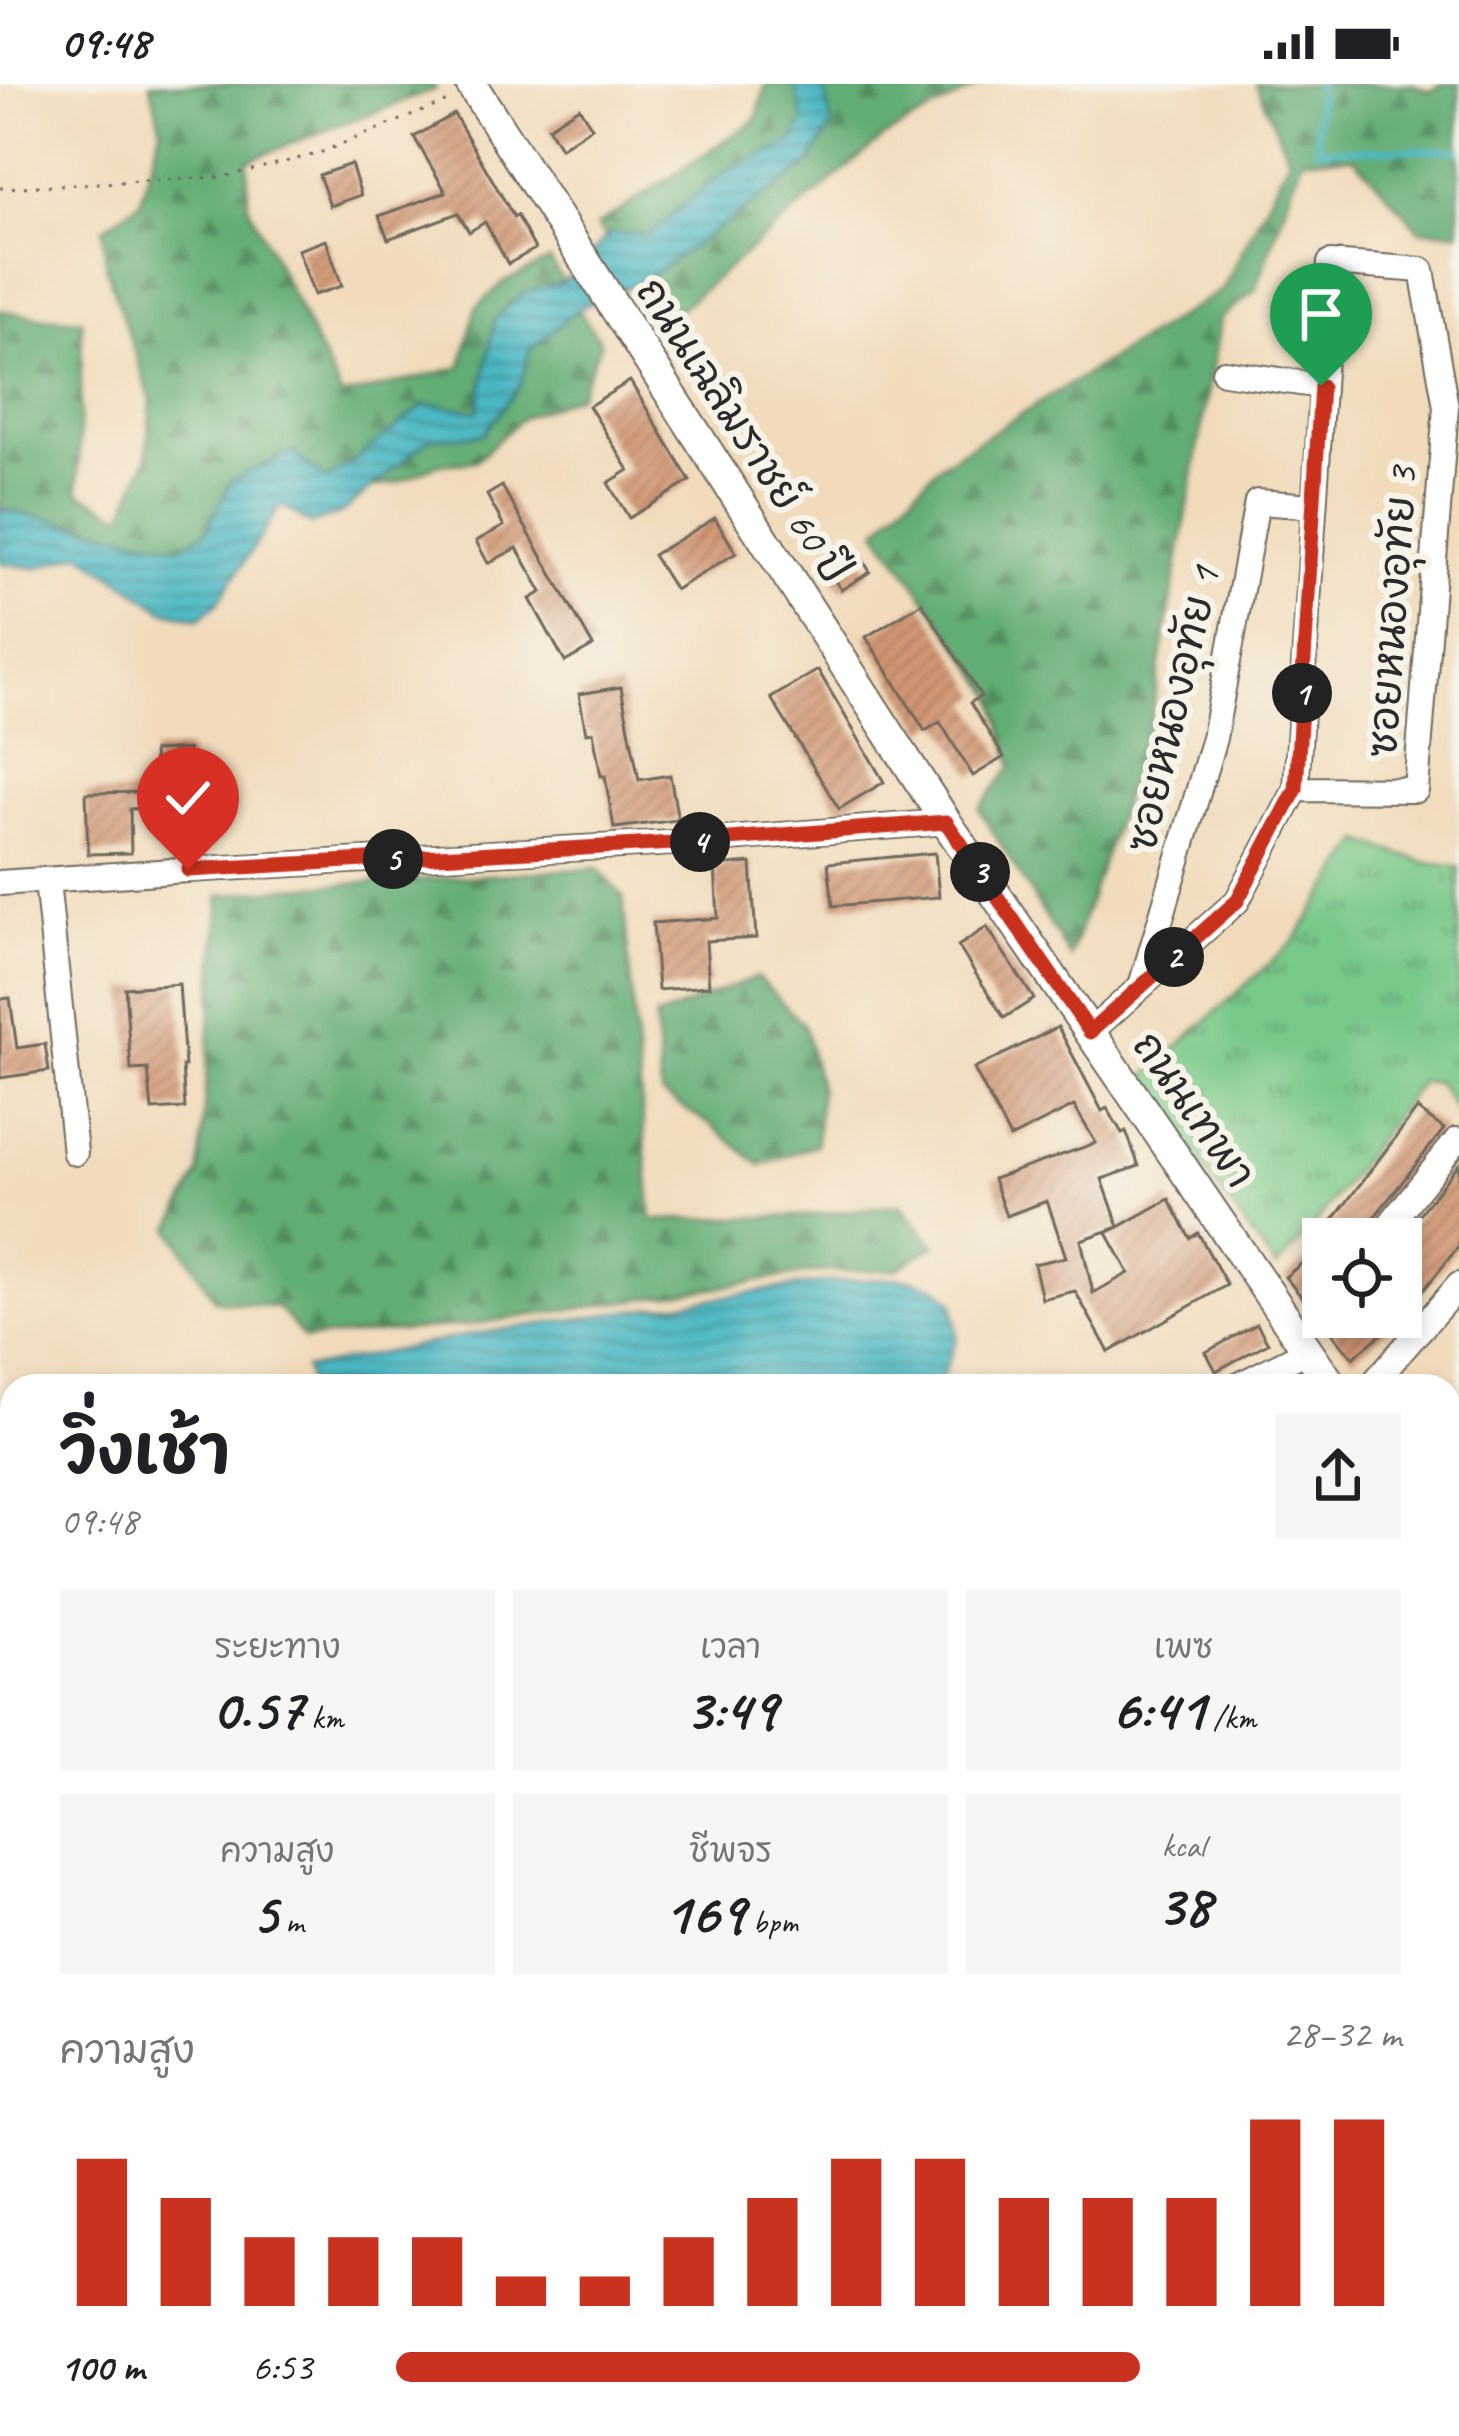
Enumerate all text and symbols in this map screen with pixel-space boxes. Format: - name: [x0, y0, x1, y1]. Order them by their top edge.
- text: 09:48: [60, 14, 149, 71]
- pin: [1270, 263, 1372, 386]
- street label: ถนนเฉลิมราชย์ 60 ปี: [624, 267, 863, 594]
- icon: arrive: [1288, 281, 1354, 347]
- street label: ซอยหนองอุทัย 3: [1356, 462, 1433, 759]
- street label: ซอยหนองอุทัย 1: [1115, 560, 1236, 858]
- pin: 1: [1272, 663, 1332, 723]
- text: 1: [1295, 672, 1309, 714]
- pin: [137, 747, 239, 870]
- icon: check: [155, 765, 221, 831]
- pin: 4: [670, 812, 730, 872]
- text: 4: [693, 821, 707, 863]
- pin: 5: [363, 829, 423, 889]
- text: 5: [386, 838, 400, 880]
- pin: 3: [950, 842, 1010, 902]
- text: 3: [973, 851, 987, 893]
- pin: 2: [1144, 927, 1204, 987]
- text: 2: [1167, 936, 1181, 978]
- street label: ถนนเทพา: [1121, 1021, 1267, 1198]
- map controls: [1302, 1218, 1422, 1338]
- button: locate: [1302, 1218, 1422, 1338]
- text: วิ่งเช้า: [60, 1410, 230, 1493]
- button: share: [1275, 1413, 1401, 1539]
- text: 09:48: [60, 1497, 138, 1546]
- text: ระยะทาง: [214, 1626, 341, 1668]
- text: เวลา: [700, 1626, 761, 1668]
- text: เพซ: [1154, 1626, 1213, 1668]
- text: 0.57: [212, 1671, 303, 1747]
- text: 3:49: [684, 1671, 777, 1747]
- text: 6:41: [1111, 1671, 1205, 1747]
- text: km: [303, 1697, 343, 1739]
- text: /km: [1205, 1697, 1256, 1739]
- text: kcal: [1162, 1825, 1205, 1867]
- text: ความสูง: [221, 1830, 334, 1872]
- text: ชีพจร: [689, 1830, 772, 1872]
- text: 38: [1157, 1867, 1211, 1943]
- text: 5: [251, 1875, 277, 1951]
- text: 169: [663, 1875, 745, 1951]
- text: m: [277, 1901, 304, 1943]
- text: bpm: [745, 1901, 798, 1943]
- text: 28–32 m: [1282, 2010, 1401, 2059]
- text: ความสูง: [60, 2026, 195, 2075]
- text: 100 m: [60, 2343, 144, 2392]
- text: 6:53: [252, 2343, 312, 2392]

